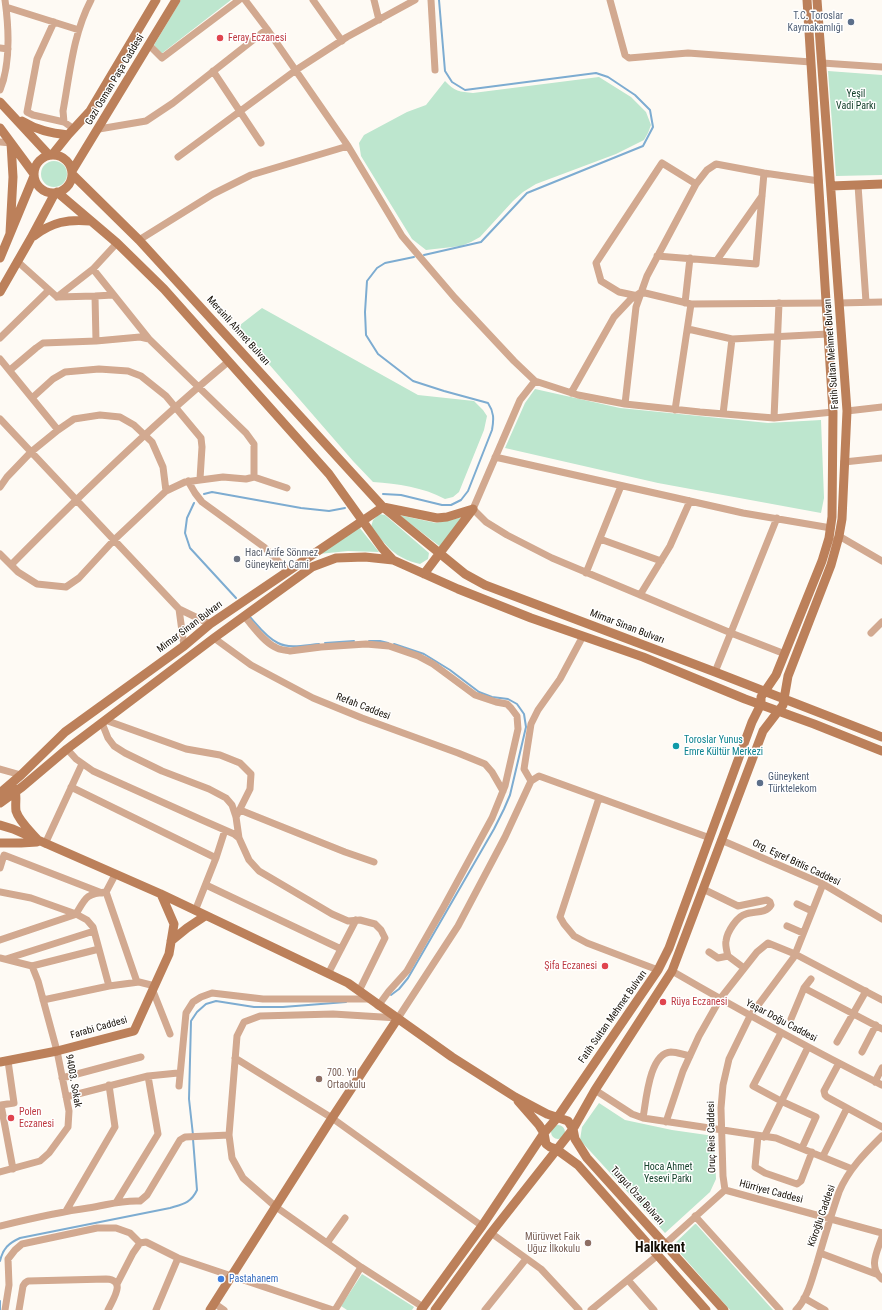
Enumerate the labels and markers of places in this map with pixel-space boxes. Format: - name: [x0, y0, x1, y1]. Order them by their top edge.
- place label: T.C. Toroslar Kaymakamlığı: [788, 10, 843, 34]
- marker: T.C. Toroslar Kaymakamlığı: [846, 17, 856, 27]
- place label: Feray Eczanesi: [228, 32, 286, 44]
- marker: Feray Eczanesi: [215, 33, 225, 43]
- place label: Hacı Arife Sönmez Güneykent Cami: [245, 547, 318, 570]
- marker: Hacı Arife Sönmez Güneykent Cami: [232, 554, 242, 564]
- place label: Toroslar Yunus Emre Kültür Merkezi: [684, 734, 763, 758]
- marker: Toroslar Yunus Emre Kültür Merkezi: [671, 741, 681, 751]
- place label: Güneykent Türktelekom: [768, 771, 817, 794]
- marker: Güneykent Türktelekom: [755, 778, 765, 788]
- place label: Şifa Eczanesi: [544, 960, 597, 972]
- marker: Şifa Eczanesi: [600, 961, 610, 971]
- place label: Rüya Eczanesi: [671, 996, 727, 1008]
- marker: Rüya Eczanesi: [658, 997, 668, 1007]
- place label: 700. Yıl Ortaokulu: [327, 1067, 366, 1090]
- marker: 700. Yıl Ortaokulu: [314, 1074, 324, 1084]
- place label: Polen Eczanesi: [19, 1106, 54, 1130]
- marker: Polen Eczanesi: [6, 1113, 16, 1123]
- place label: Mürüvvet Faik Uğuz İlkokulu: [525, 1231, 580, 1254]
- marker: Mürüvvet Faik Uğuz İlkokulu: [583, 1238, 593, 1248]
- place label: Pastahanem: [229, 1273, 278, 1285]
- marker: Pastahanem: [216, 1274, 226, 1284]

